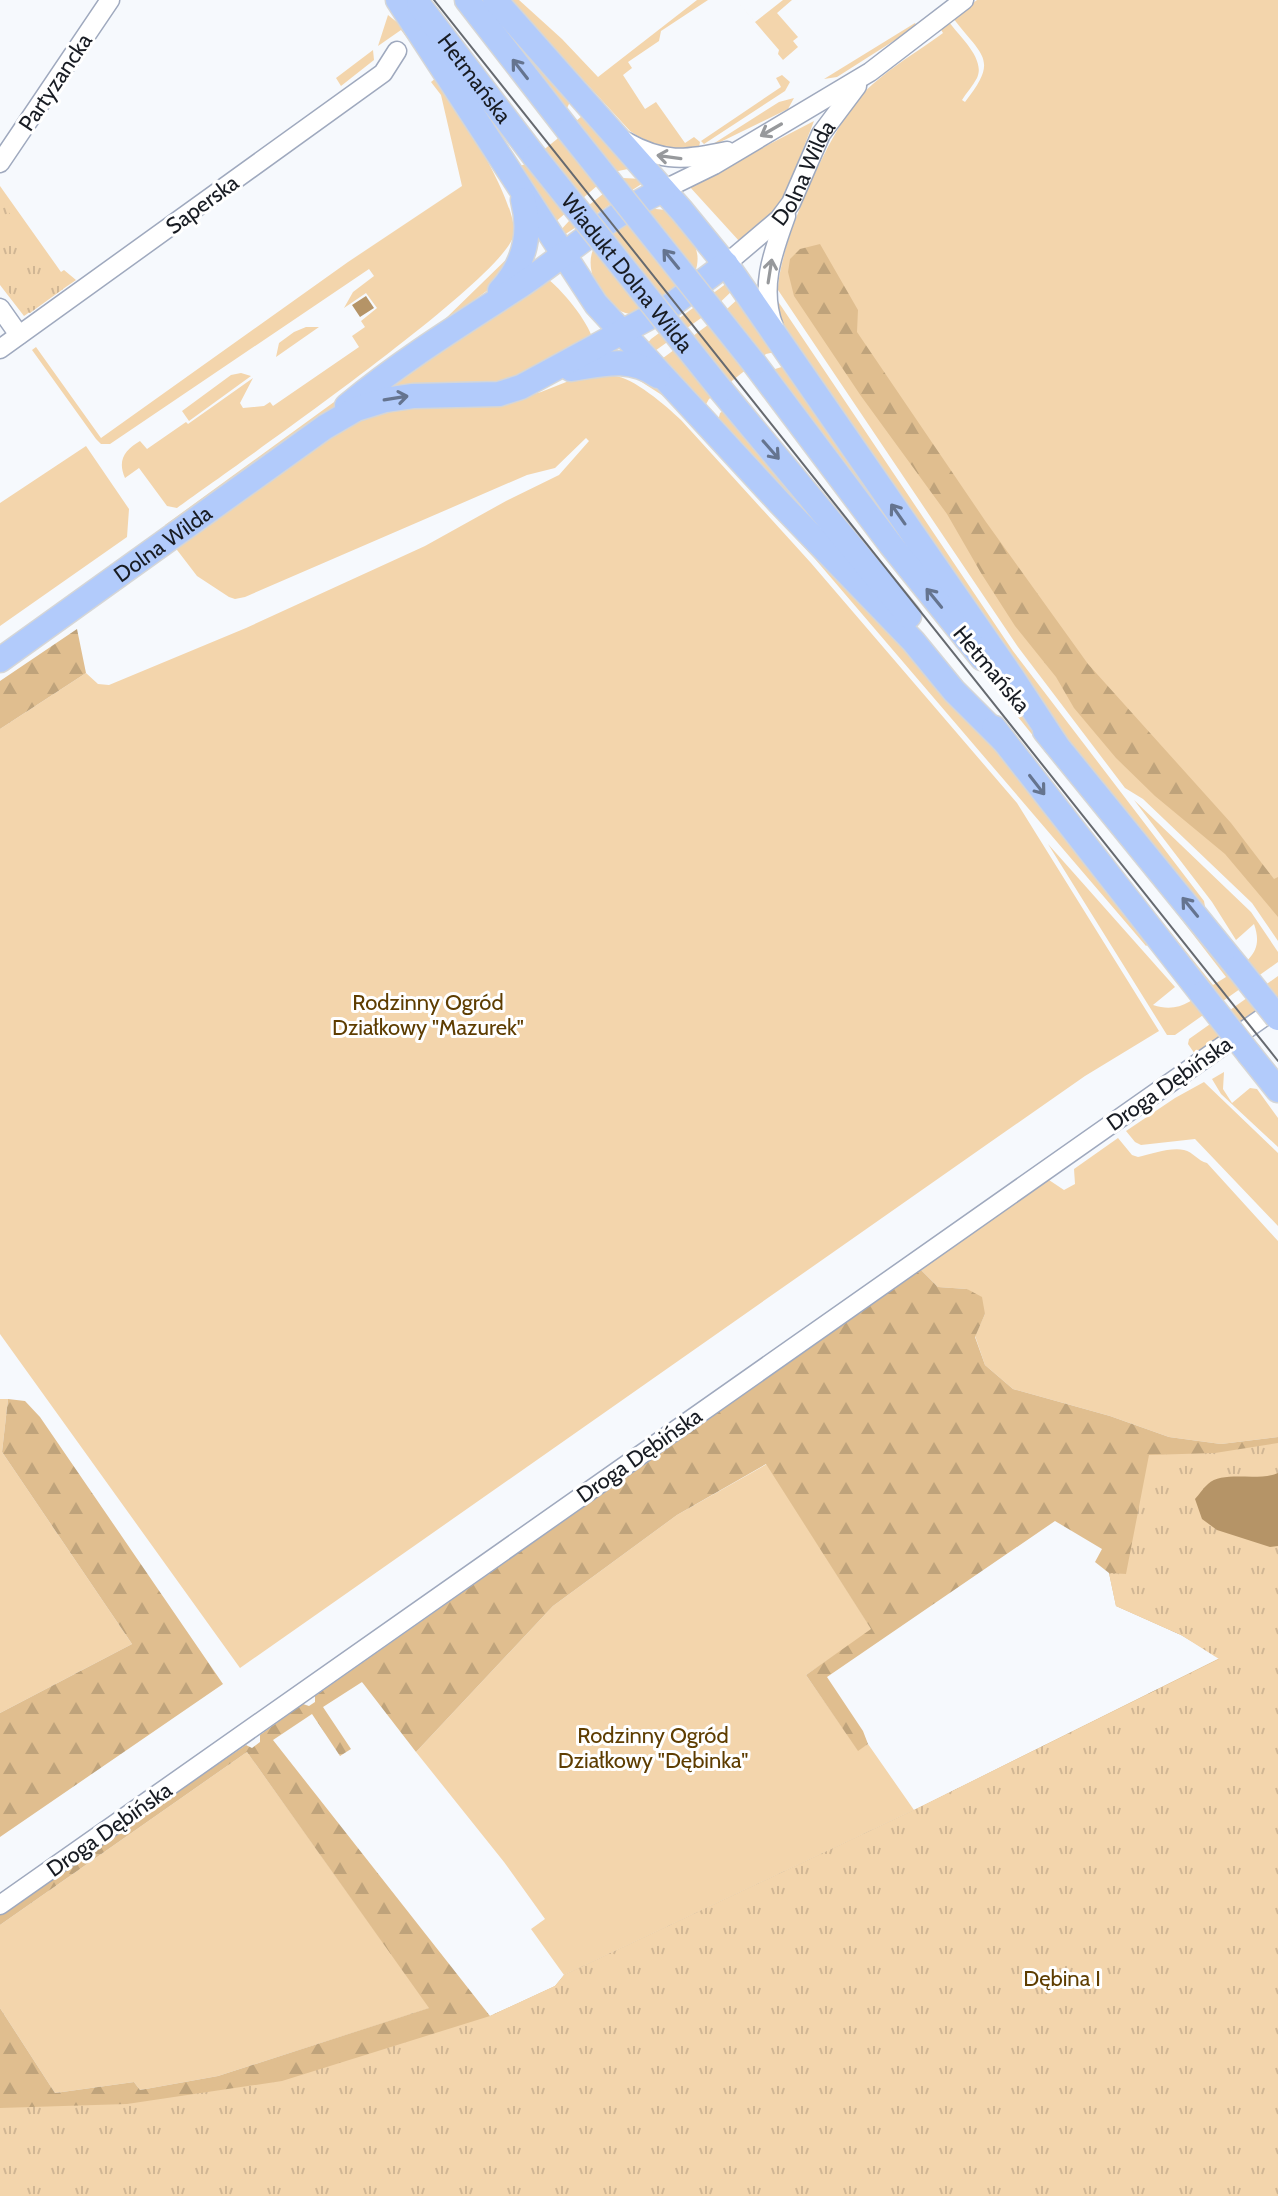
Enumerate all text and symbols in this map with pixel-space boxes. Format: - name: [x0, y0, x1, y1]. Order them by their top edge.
- street label: Partyzancka: [13, 28, 98, 136]
- street label: Hetmańska: [432, 28, 517, 129]
- one-way arrow: [511, 59, 528, 80]
- street label: Dolna Wilda: [766, 114, 841, 231]
- one-way arrow: [760, 122, 783, 138]
- one-way arrow: [656, 149, 682, 164]
- street label: Saperska: [161, 169, 244, 240]
- street label: Wiadukt Dolna Wilda: [555, 188, 699, 358]
- one-way arrow: [662, 249, 679, 270]
- one-way arrow: [763, 259, 778, 284]
- one-way arrow: [383, 390, 409, 405]
- one-way arrow: [761, 440, 779, 460]
- street label: Dolna Wilda: [109, 499, 217, 588]
- one-way arrow: [890, 503, 906, 525]
- one-way arrow: [925, 588, 942, 609]
- street label: Hetmańska: [947, 620, 1036, 719]
- one-way arrow: [1028, 774, 1046, 795]
- one-way arrow: [1181, 897, 1198, 918]
- park label: Rodzinny Ogród Działkowy "Mazurek": [332, 989, 524, 1041]
- street label: Droga Dębińska: [1101, 1030, 1238, 1137]
- street label: Droga Dębińska: [571, 1402, 708, 1509]
- park label: Rodzinny Ogród Działkowy "Dębinka": [558, 1722, 748, 1774]
- street label: Droga Dębińska: [41, 1776, 178, 1883]
- park label: Dębina I: [1023, 1965, 1101, 1992]

